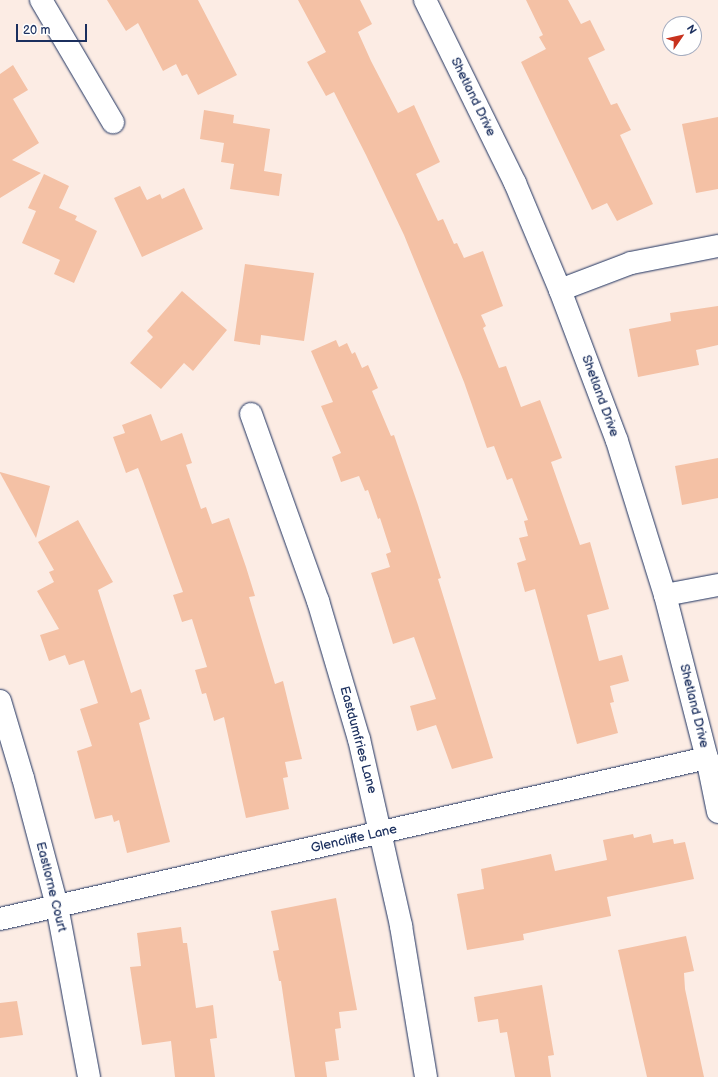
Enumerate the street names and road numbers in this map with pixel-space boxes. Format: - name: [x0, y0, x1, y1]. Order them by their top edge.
- street label: Shetland Drive: [447, 55, 499, 139]
- street label: Shetland Drive: [578, 353, 622, 439]
- street label: Shetland Drive: [676, 662, 712, 750]
- street label: Eastdumfries Lane: [336, 685, 380, 795]
- street label: Glencliffe Lane: [310, 822, 398, 856]
- street label: Eastlorne Court: [32, 840, 70, 934]

